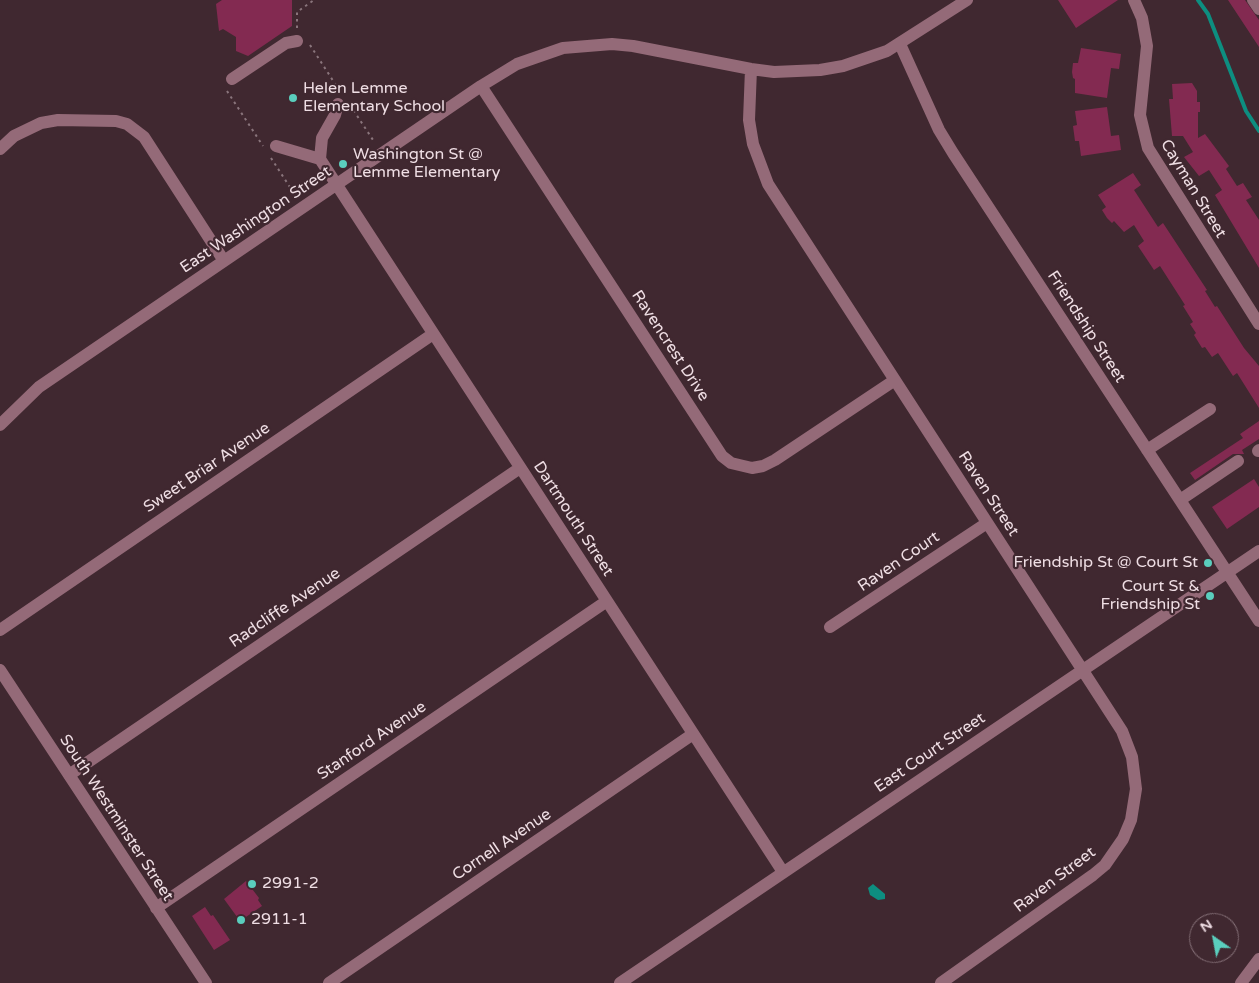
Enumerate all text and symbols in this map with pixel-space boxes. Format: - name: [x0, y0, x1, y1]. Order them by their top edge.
- place label: Helen Lemme Elementary School: [303, 79, 445, 117]
- marker: Helen Lemme Elementary School: [287, 92, 299, 104]
- street label: Cayman Street: [1156, 136, 1230, 242]
- place label: Washington St @ Lemme Elementary: [353, 145, 500, 183]
- marker: Washington St @ Lemme Elementary: [337, 158, 349, 170]
- street label: East Washington Street: [177, 162, 335, 278]
- street label: Friendship Street: [1043, 267, 1129, 387]
- street label: Ravencrest Drive: [627, 287, 713, 405]
- street label: Sweet Briar Avenue: [140, 419, 274, 517]
- street label: Raven Street: [953, 448, 1023, 540]
- street label: Dartmouth Street: [529, 458, 617, 580]
- street label: Raven Court: [855, 528, 943, 596]
- place label: Friendship St @ Court St: [1013, 553, 1198, 573]
- marker: Friendship St @ Court St: [1202, 557, 1214, 569]
- street label: Radcliffe Avenue: [226, 564, 344, 652]
- place label: Court St & Friendship St: [1100, 577, 1200, 615]
- marker: Court St & Friendship St: [1204, 590, 1216, 602]
- street label: Stanford Avenue: [314, 698, 430, 784]
- street label: East Court Street: [871, 709, 989, 797]
- street label: South Westminster Street: [55, 731, 177, 905]
- street label: Cornell Avenue: [449, 805, 555, 885]
- street label: Raven Street: [1010, 843, 1100, 917]
- place label: 2991-2: [262, 874, 319, 894]
- marker: 2991-2: [246, 878, 258, 890]
- place label: 2911-1: [251, 910, 308, 930]
- north arrow: [1189, 913, 1239, 963]
- marker: 2911-1: [235, 914, 247, 926]
- text: N: [1197, 916, 1215, 936]

